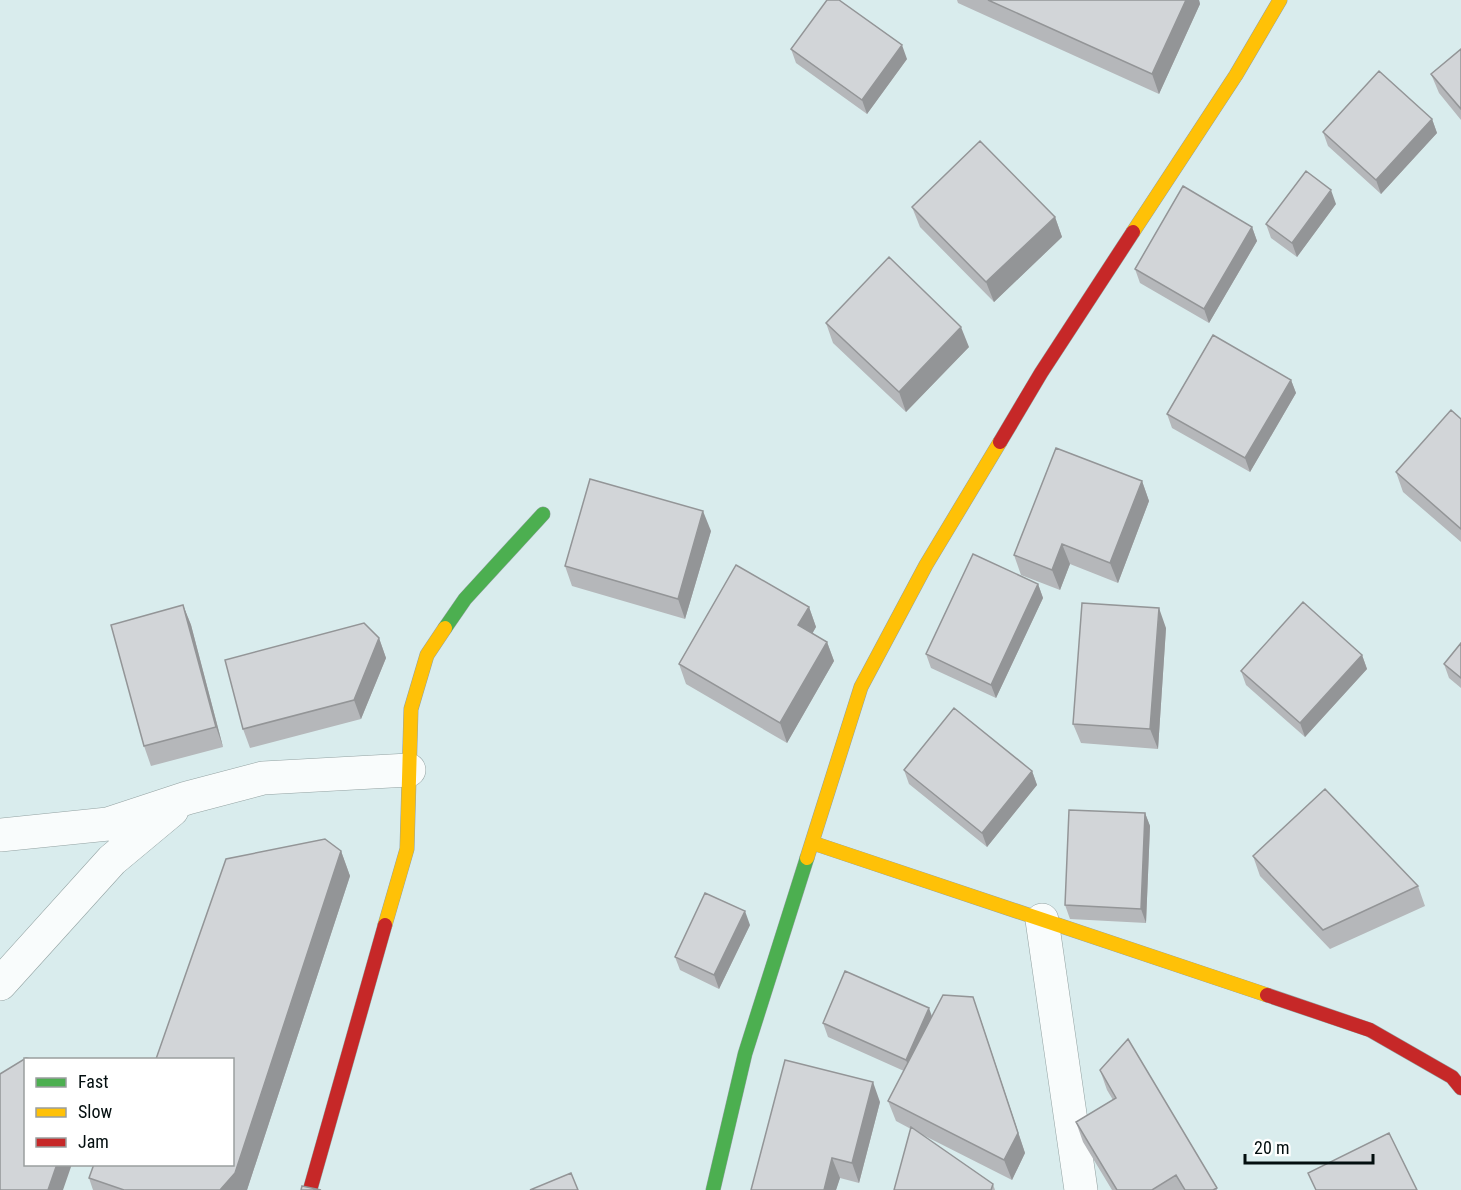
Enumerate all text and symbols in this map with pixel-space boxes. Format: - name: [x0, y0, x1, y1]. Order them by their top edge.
- legend: [24, 1058, 234, 1166]
- text: Fast: [78, 1071, 109, 1092]
- text: Slow: [78, 1101, 113, 1122]
- scale bar: [1245, 1127, 1372, 1165]
- text: Jam: [78, 1131, 109, 1152]
- text: 20 m: [1254, 1137, 1289, 1158]

